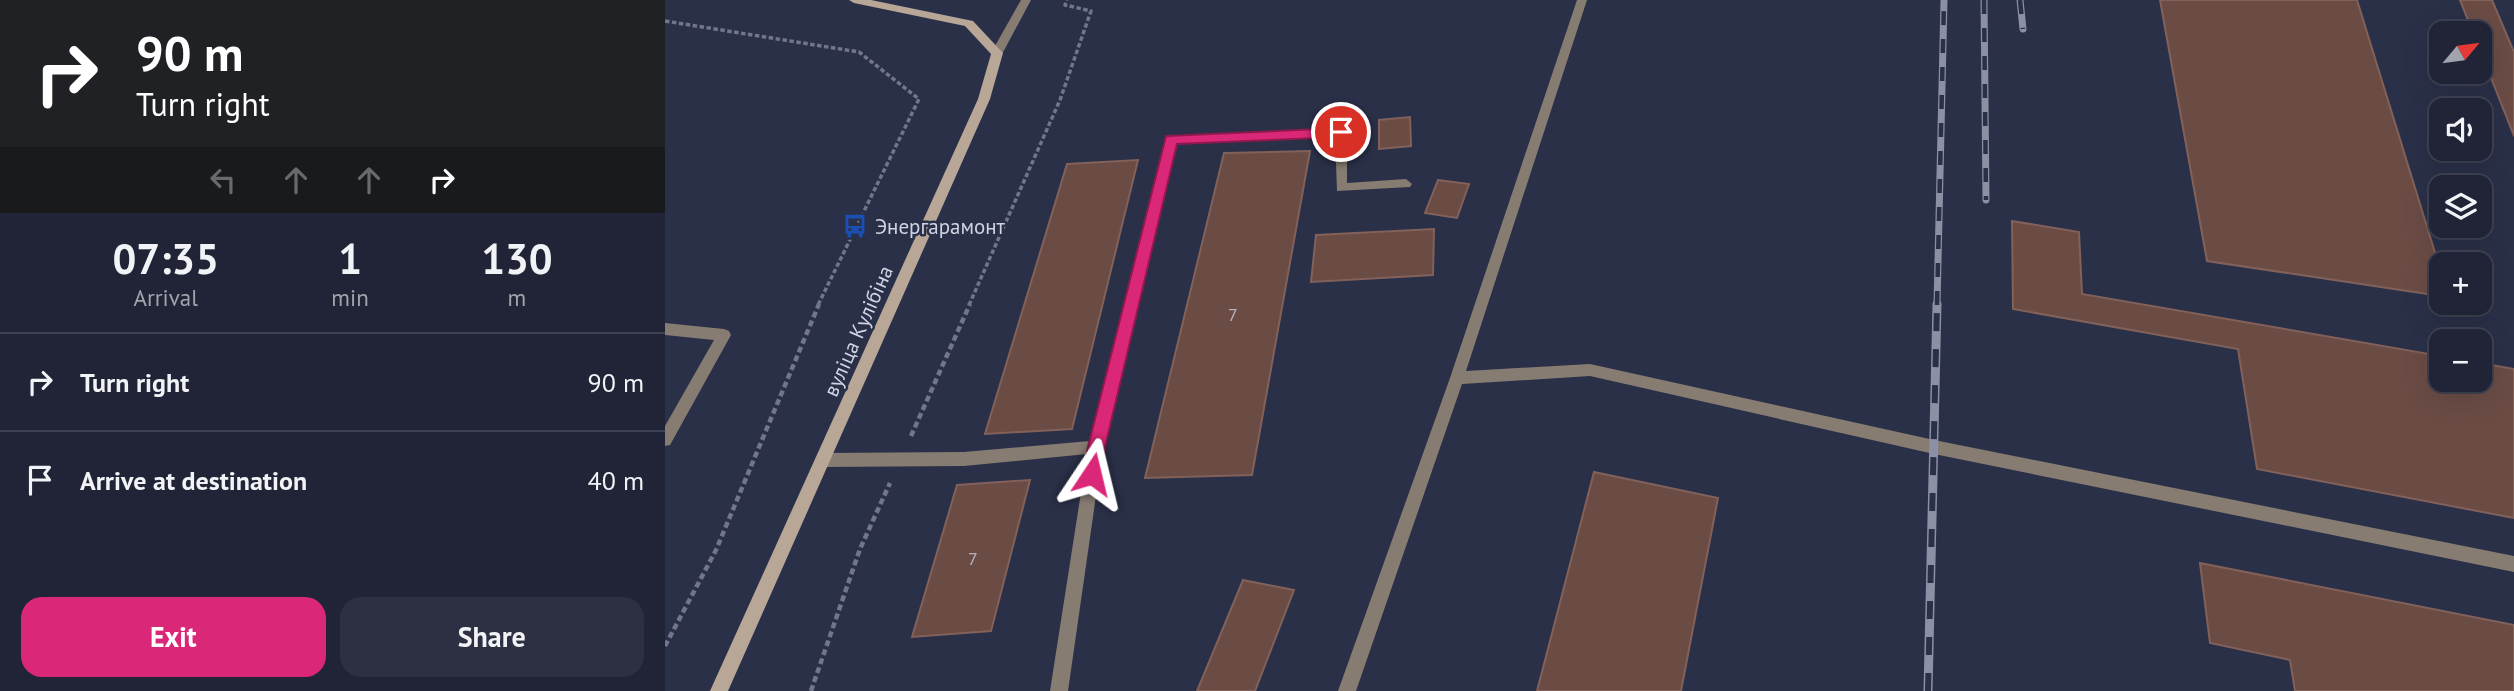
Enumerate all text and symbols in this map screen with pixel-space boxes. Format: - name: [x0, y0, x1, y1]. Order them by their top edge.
- text: 90 m: [136, 21, 243, 85]
- north arrow: [2429, 21, 2492, 84]
- map controls: [2429, 21, 2492, 392]
- icon: right: [21, 28, 112, 119]
- text: Turn right: [136, 83, 270, 125]
- button: sound: [2429, 98, 2492, 161]
- pin: [1311, 102, 1371, 162]
- icon: arrive: [1322, 113, 1360, 151]
- icon: left: [204, 161, 242, 199]
- icon: ahead: [277, 161, 315, 199]
- icon: ahead: [350, 161, 388, 199]
- icon: right: [423, 161, 461, 199]
- button: layers: [2429, 175, 2492, 238]
- bus stop icon: Энергарамонт: [841, 212, 869, 240]
- place label: Энергарамонт: [875, 213, 1006, 240]
- text: 07:35: [112, 231, 219, 286]
- text: 1: [338, 231, 362, 286]
- text: 130: [481, 231, 553, 286]
- button: +: [2429, 252, 2492, 315]
- street label: вуліца Кулібіна: [817, 261, 899, 401]
- text: Arrival: [133, 283, 198, 312]
- text: min: [331, 283, 369, 312]
- text: m: [508, 283, 526, 312]
- house number: 7: [1228, 303, 1238, 326]
- button: −: [2429, 329, 2492, 392]
- icon: right: [21, 363, 59, 401]
- text: Turn right: [80, 366, 189, 399]
- text: 90 m: [588, 366, 644, 399]
- position arrow: [1055, 437, 1129, 511]
- icon: arrive: [21, 461, 59, 499]
- text: Arrive at destination: [80, 464, 307, 497]
- text: 40 m: [588, 464, 644, 497]
- house number: 7: [968, 547, 978, 570]
- button: Exit: [21, 597, 326, 677]
- button: Share: [340, 597, 644, 677]

